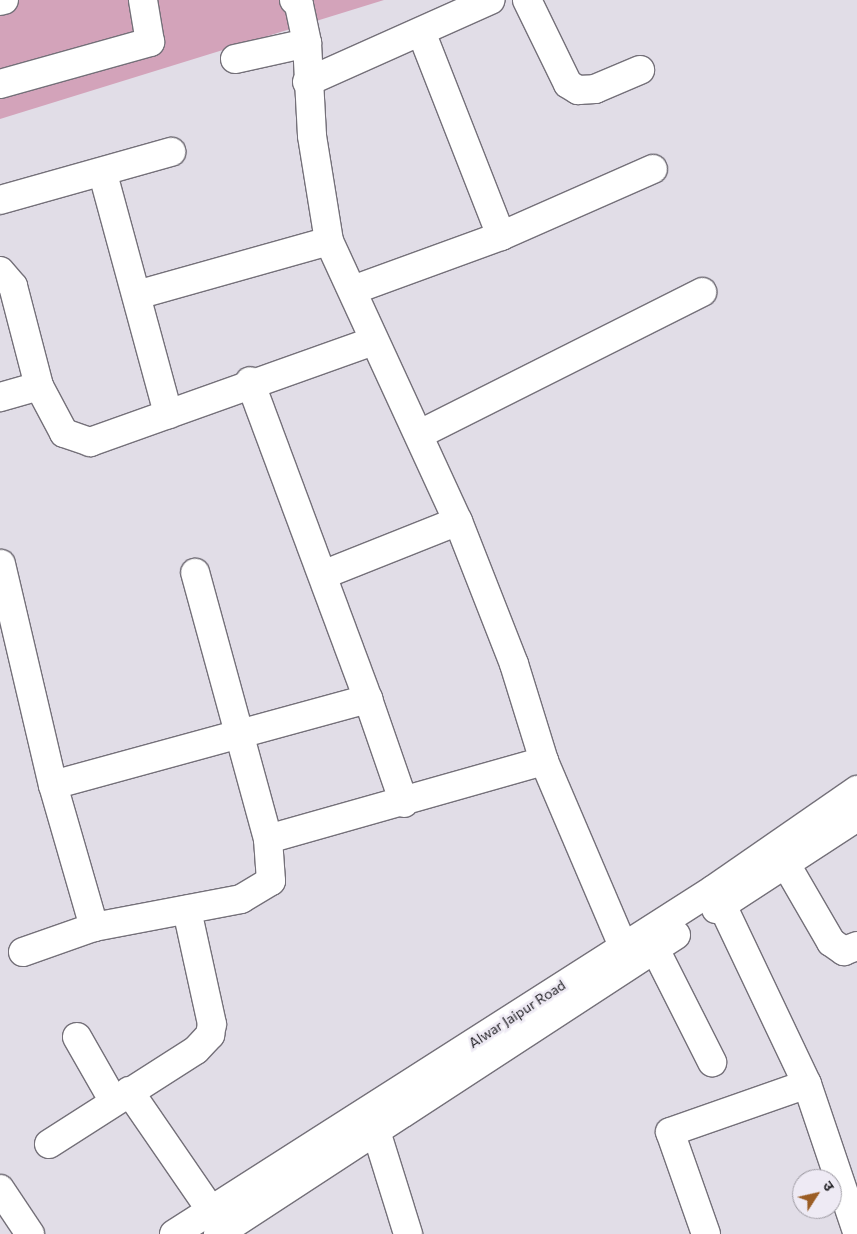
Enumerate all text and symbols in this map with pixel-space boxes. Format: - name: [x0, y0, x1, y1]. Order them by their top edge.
- street label: Alwar Jaipur Road: [465, 976, 569, 1052]
- north arrow: [792, 1169, 842, 1219]
- text: उ: [820, 1177, 838, 1194]

